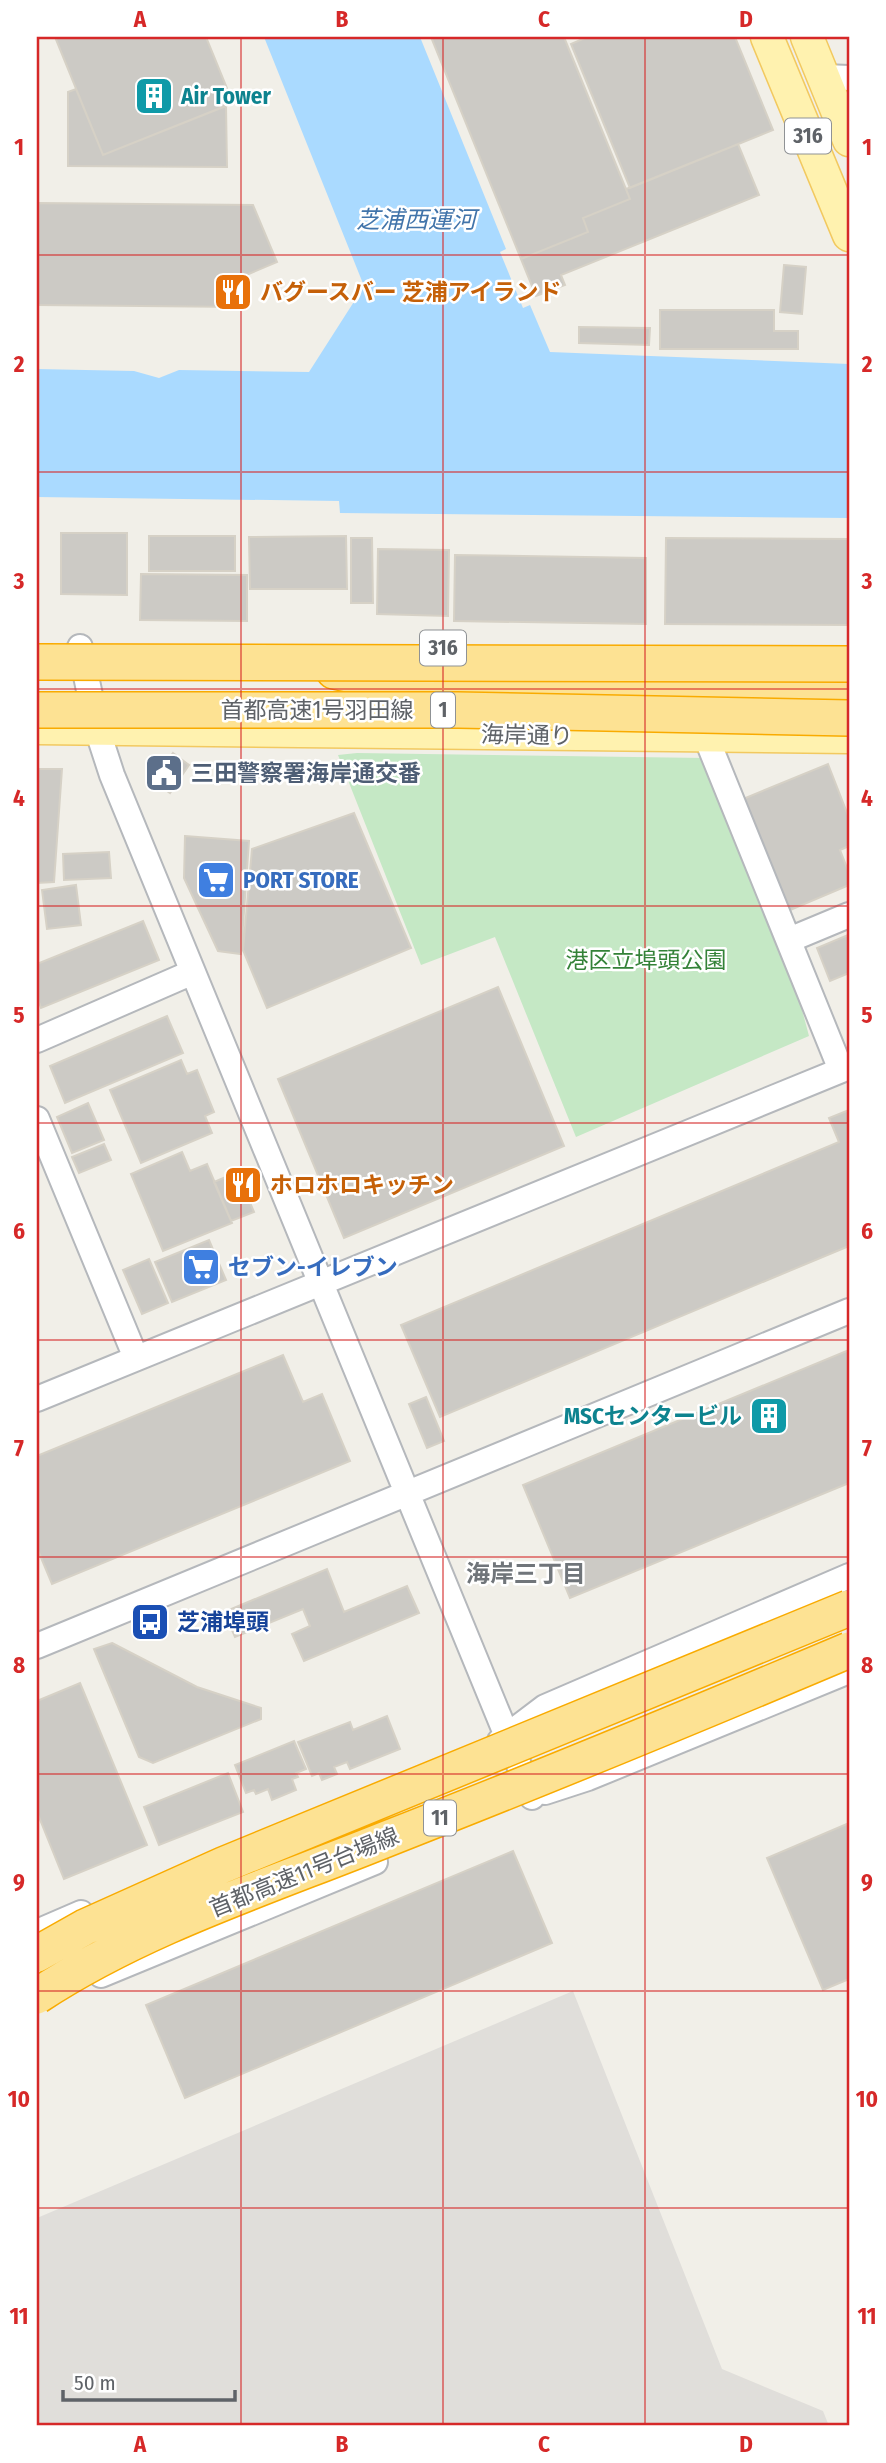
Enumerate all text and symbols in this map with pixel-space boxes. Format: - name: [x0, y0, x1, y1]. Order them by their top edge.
- text: A: [133, 5, 147, 33]
- text: B: [336, 5, 349, 33]
- text: C: [538, 5, 550, 33]
- text: D: [739, 5, 753, 33]
- building icon: Air Tower: [133, 75, 175, 117]
- place label: Air Tower: [180, 82, 271, 110]
- road number: 316: [785, 118, 831, 154]
- text: 1: [14, 133, 24, 161]
- text: 1: [862, 133, 872, 161]
- water label: 芝浦西運河: [356, 206, 480, 234]
- restaurant icon: バグースバー 芝浦アイランド: [212, 271, 254, 313]
- place label: バグースバー 芝浦アイランド: [260, 278, 561, 306]
- text: 2: [13, 350, 25, 378]
- text: 2: [861, 350, 873, 378]
- text: 3: [13, 567, 25, 595]
- text: 3: [861, 567, 873, 595]
- road number: 316: [420, 630, 466, 666]
- road number: 1: [431, 692, 455, 728]
- street label: 首都高速1号羽田線: [221, 696, 413, 724]
- street label: 海岸通り: [481, 720, 573, 750]
- public building icon: 三田警察署海岸通交番: [143, 752, 185, 794]
- place label: 三田警察署海岸通交番: [191, 759, 421, 787]
- text: 4: [13, 784, 25, 812]
- text: 4: [861, 784, 873, 812]
- supermarket icon: PORT STORE: [195, 859, 237, 901]
- place label: PORT STORE: [243, 866, 359, 894]
- park label: 港区立埠頭公園: [566, 946, 727, 974]
- text: 5: [13, 1001, 25, 1029]
- text: 5: [861, 1001, 873, 1029]
- restaurant icon: ホロホロキッチン: [222, 1164, 264, 1206]
- place label: ホロホロキッチン: [270, 1171, 454, 1199]
- text: 6: [13, 1217, 25, 1245]
- text: 6: [861, 1217, 873, 1245]
- supermarket icon: セブン-イレブン: [180, 1246, 222, 1288]
- place label: セブン-イレブン: [228, 1253, 398, 1281]
- building icon: MSCセンタービル: [748, 1395, 790, 1437]
- place label: MSCセンタービル: [564, 1402, 742, 1430]
- text: 7: [14, 1434, 24, 1462]
- text: 7: [862, 1434, 872, 1462]
- district label: 海岸三丁目: [466, 1560, 586, 1588]
- bus stop icon: 芝浦埠頭: [129, 1601, 171, 1643]
- place label: 芝浦埠頭: [177, 1608, 269, 1636]
- text: 8: [13, 1651, 25, 1679]
- text: 8: [861, 1651, 873, 1679]
- road number: 11: [424, 1800, 456, 1836]
- street label: 首都高速11号台場線: [205, 1821, 403, 1923]
- text: 9: [13, 1868, 25, 1896]
- text: 9: [861, 1868, 873, 1896]
- text: 10: [8, 2085, 30, 2113]
- text: 10: [856, 2085, 878, 2113]
- text: 11: [9, 2302, 29, 2330]
- text: 11: [857, 2302, 877, 2330]
- scale bar: [63, 2358, 234, 2402]
- text: 50 m: [74, 2370, 116, 2396]
- text: A: [133, 2430, 147, 2458]
- text: B: [336, 2430, 349, 2458]
- text: C: [538, 2430, 550, 2458]
- text: D: [739, 2430, 753, 2458]

